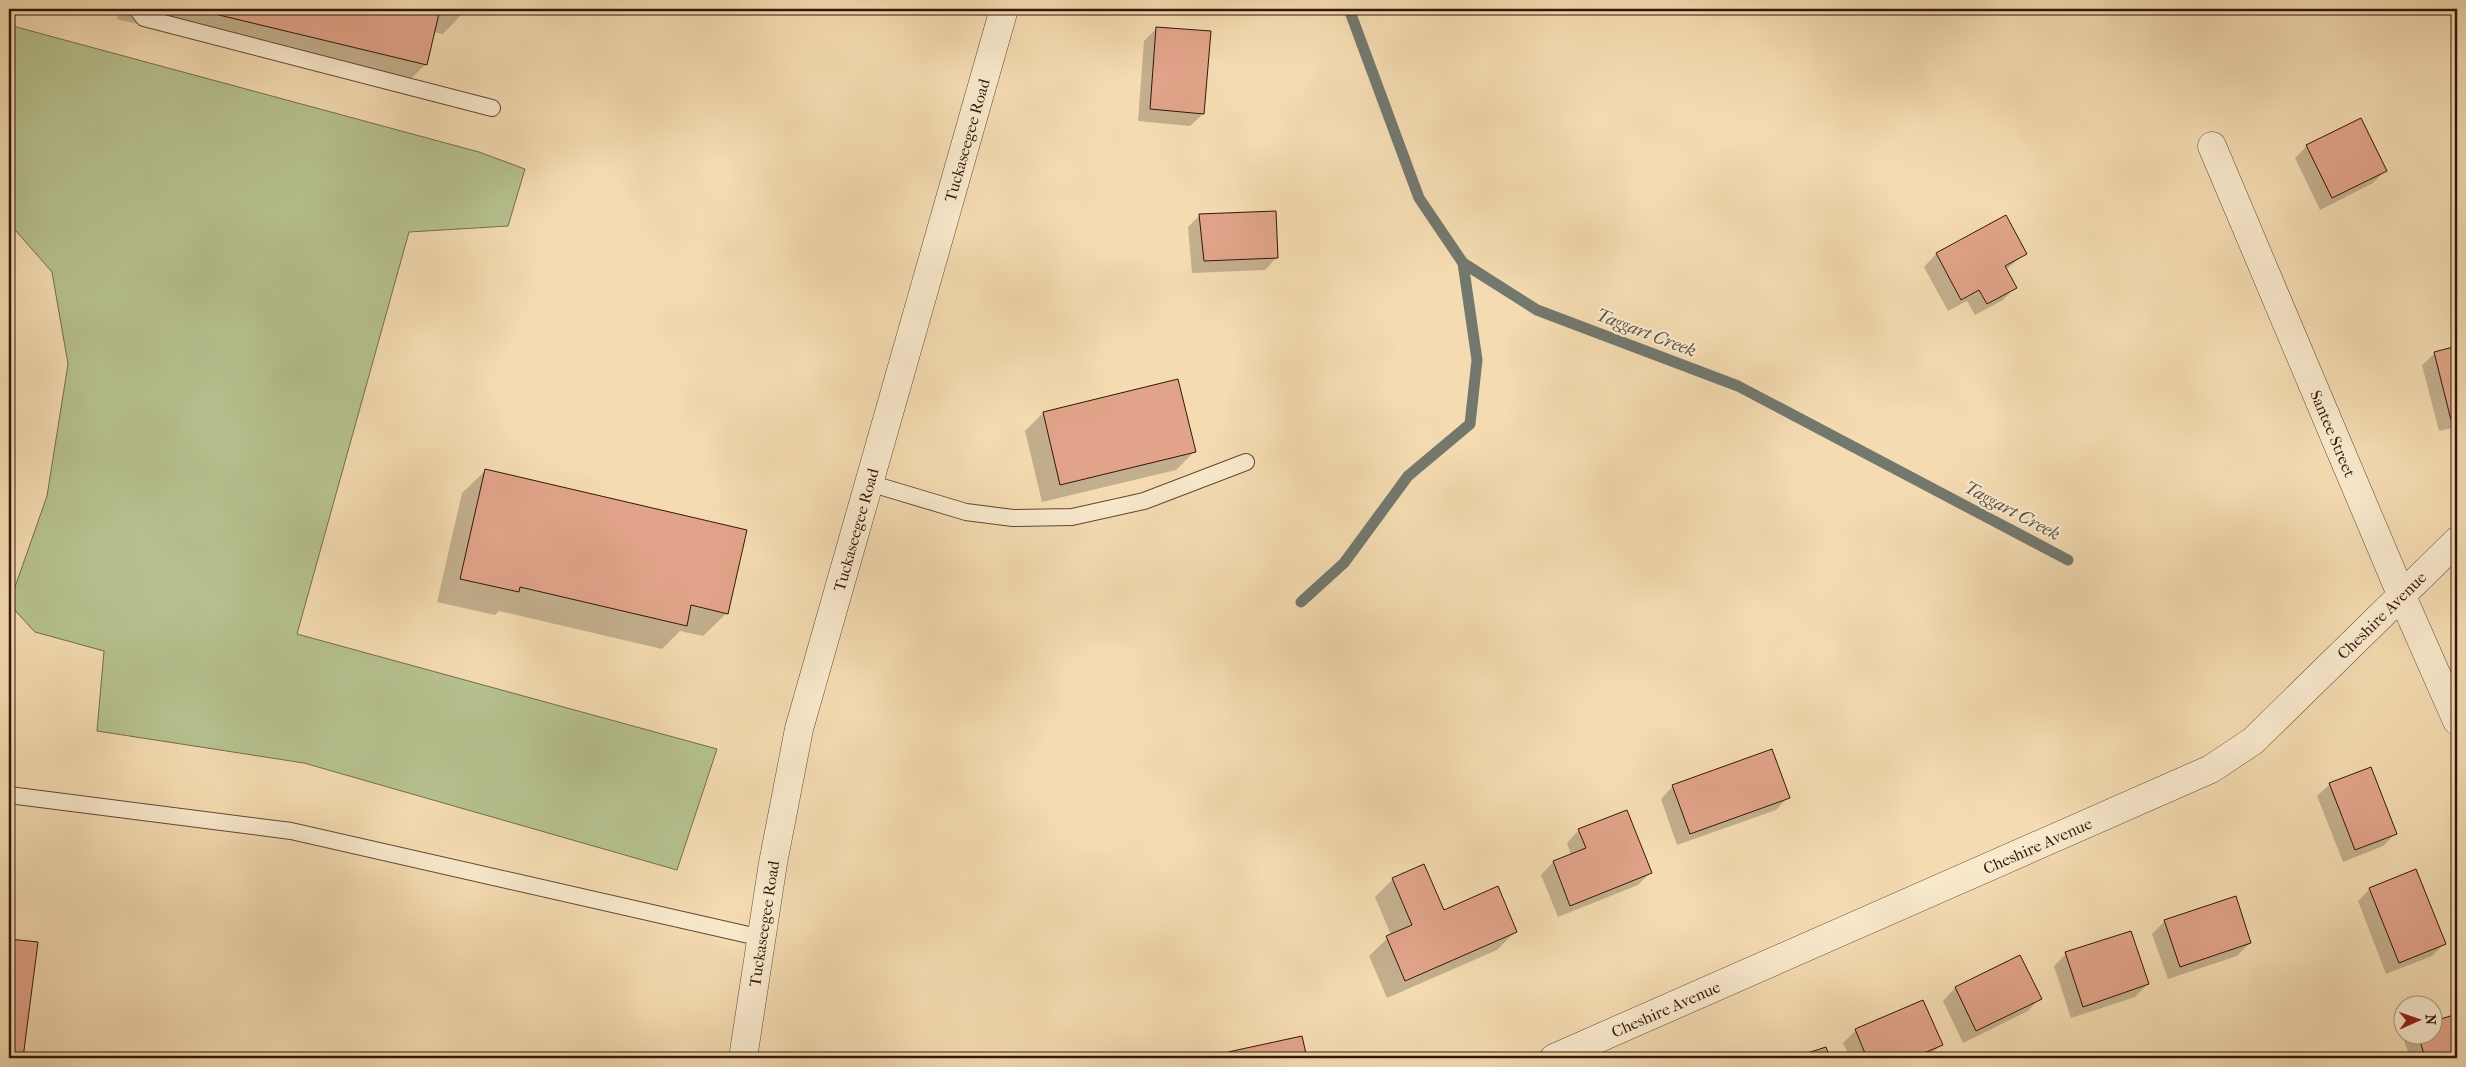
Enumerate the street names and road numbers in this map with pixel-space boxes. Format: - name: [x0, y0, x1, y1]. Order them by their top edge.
- street label: Tuckaseegee Road: [940, 76, 993, 204]
- street label: Santee Street: [2307, 387, 2360, 480]
- street label: Tuckaseegee Road: [829, 466, 882, 594]
- street label: Cheshire Avenue: [2333, 567, 2430, 663]
- street label: Cheshire Avenue: [1980, 813, 2095, 878]
- street label: Tuckaseegee Road: [745, 859, 783, 988]
- street label: Cheshire Avenue: [1608, 977, 1723, 1041]

